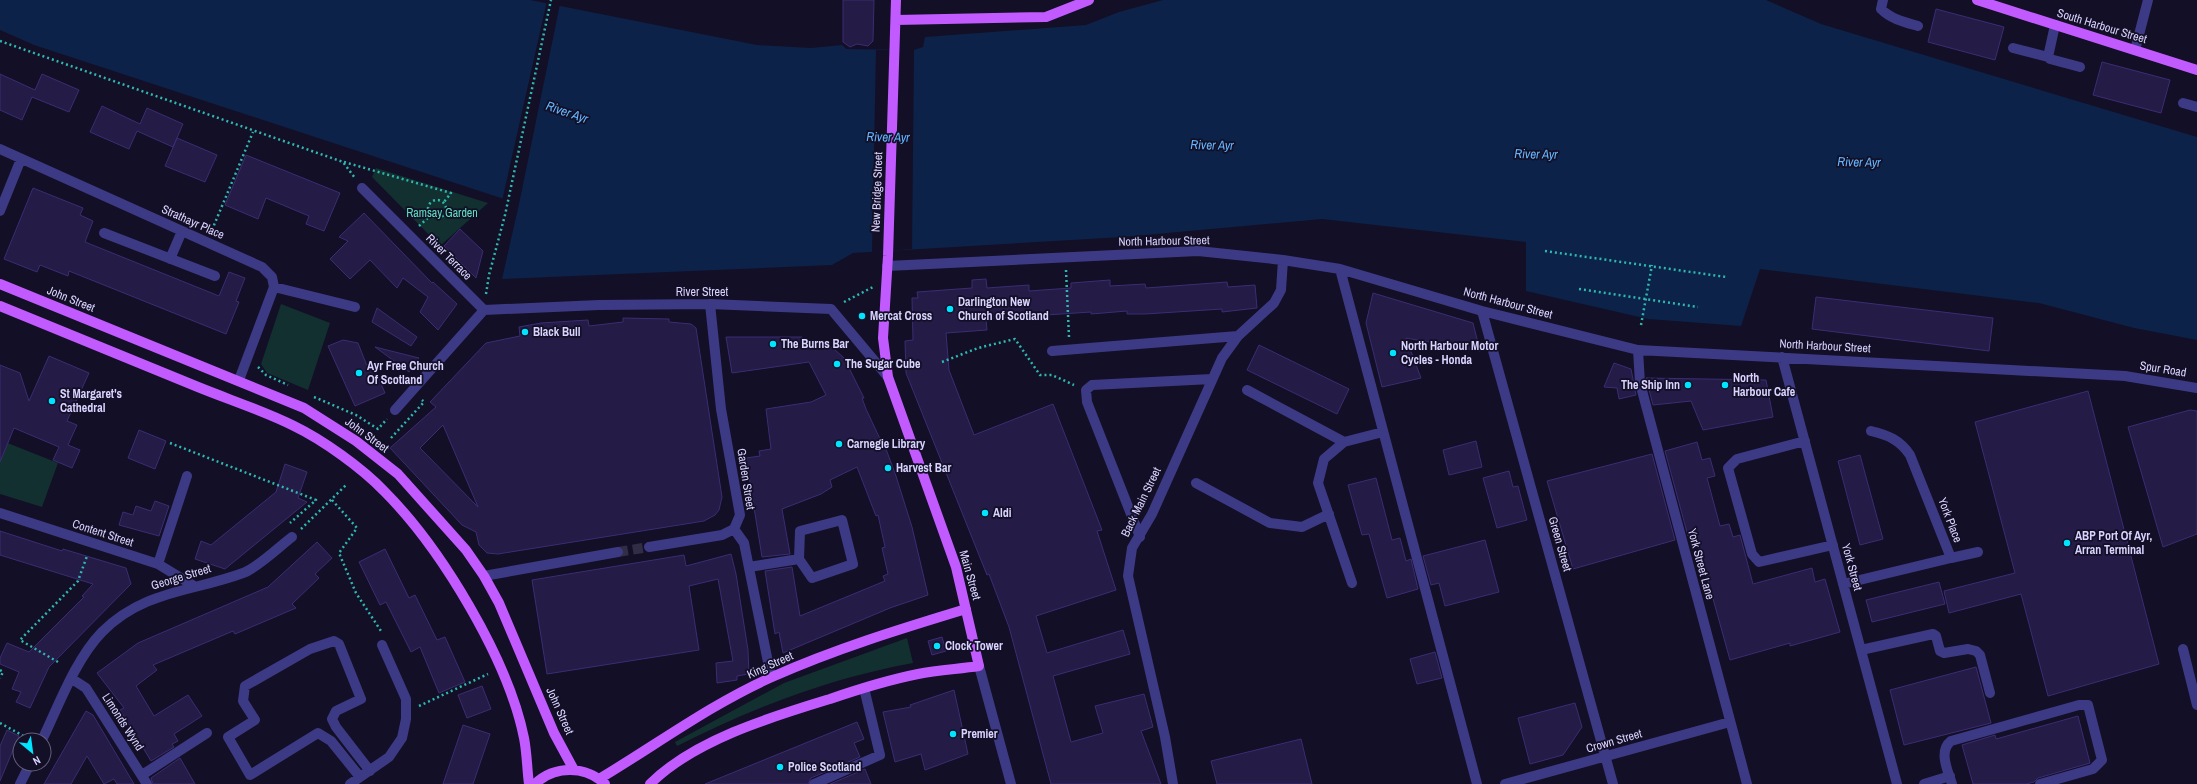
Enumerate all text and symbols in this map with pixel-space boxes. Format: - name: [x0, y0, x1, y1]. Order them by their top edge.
- street label: South Harbour Street: [2055, 5, 2149, 47]
- water label: River Ayr: [544, 97, 591, 127]
- water label: River Ayr: [866, 128, 910, 146]
- water label: River Ayr: [1190, 136, 1234, 154]
- water label: River Ayr: [1514, 145, 1558, 163]
- street label: New Bridge Street: [868, 151, 886, 232]
- water label: River Ayr: [1837, 153, 1881, 171]
- street label: Strathayr Place: [159, 201, 227, 243]
- park label: Ramsay Garden: [406, 205, 478, 221]
- street label: River Terrace: [423, 231, 475, 283]
- street label: North Harbour Street: [1118, 232, 1210, 250]
- street label: John Street: [45, 282, 98, 316]
- street label: North Harbour Street: [1462, 283, 1554, 323]
- street label: River Street: [676, 284, 729, 300]
- place label: Darlington New Church of Scotland: [958, 294, 1049, 324]
- marker: Darlington New Church of Scotland: [945, 304, 955, 314]
- place label: Mercat Cross: [870, 308, 933, 324]
- marker: Mercat Cross: [857, 311, 867, 321]
- place label: Black Bull: [533, 324, 581, 340]
- marker: Black Bull: [520, 327, 530, 337]
- place label: The Burns Bar: [781, 336, 849, 352]
- street label: North Harbour Street: [1779, 336, 1871, 356]
- place label: North Harbour Motor Cycles - Honda: [1401, 338, 1498, 368]
- marker: The Burns Bar: [768, 339, 778, 349]
- marker: North Harbour Motor Cycles - Honda: [1388, 348, 1398, 358]
- place label: The Sugar Cube: [845, 356, 921, 372]
- street label: Spur Road: [2139, 357, 2187, 381]
- place label: Ayr Free Church Of Scotland: [367, 358, 444, 388]
- marker: The Sugar Cube: [832, 359, 842, 369]
- marker: Ayr Free Church Of Scotland: [354, 368, 364, 378]
- place label: North Harbour Cafe: [1733, 370, 1796, 400]
- place label: The Ship Inn: [1621, 377, 1680, 393]
- marker: The Ship Inn: [1683, 380, 1693, 390]
- marker: North Harbour Cafe: [1720, 380, 1730, 390]
- place label: St Margaret's Cathedral: [60, 386, 122, 416]
- marker: St Margaret's Cathedral: [47, 396, 57, 406]
- street label: John Street: [342, 414, 392, 456]
- place label: Carnegie Library: [847, 436, 926, 452]
- marker: Carnegie Library: [834, 439, 844, 449]
- street label: Garden Street: [733, 447, 759, 511]
- place label: Harvest Bar: [896, 460, 951, 476]
- marker: Harvest Bar: [883, 463, 893, 473]
- street label: Back Main Street: [1117, 464, 1165, 539]
- street label: York Place: [1934, 495, 1966, 545]
- place label: Aldi: [993, 505, 1012, 521]
- marker: Aldi: [980, 508, 990, 518]
- street label: Green Street: [1545, 515, 1576, 574]
- street label: Content Street: [70, 516, 136, 550]
- street label: York Street Lane: [1684, 527, 1718, 601]
- place label: ABP Port Of Ayr, Arran Terminal: [2075, 528, 2153, 558]
- marker: ABP Port Of Ayr, Arran Terminal: [2062, 538, 2072, 548]
- street label: York Street: [1838, 542, 1866, 593]
- street label: Main Street: [955, 548, 985, 602]
- street label: George Street: [149, 560, 213, 594]
- place label: Clock Tower: [945, 638, 1003, 654]
- marker: Clock Tower: [932, 641, 942, 651]
- street label: King Street: [744, 648, 796, 682]
- street label: John Street: [542, 685, 578, 737]
- street label: Limonds Wynd: [98, 690, 148, 754]
- street label: Crown Street: [1584, 725, 1644, 757]
- place label: Premier: [961, 726, 998, 742]
- marker: Premier: [948, 729, 958, 739]
- north arrow: [12, 732, 52, 772]
- text: N: [31, 753, 43, 768]
- place label: Police Scotland: [788, 759, 861, 775]
- marker: Police Scotland: [775, 762, 785, 772]

